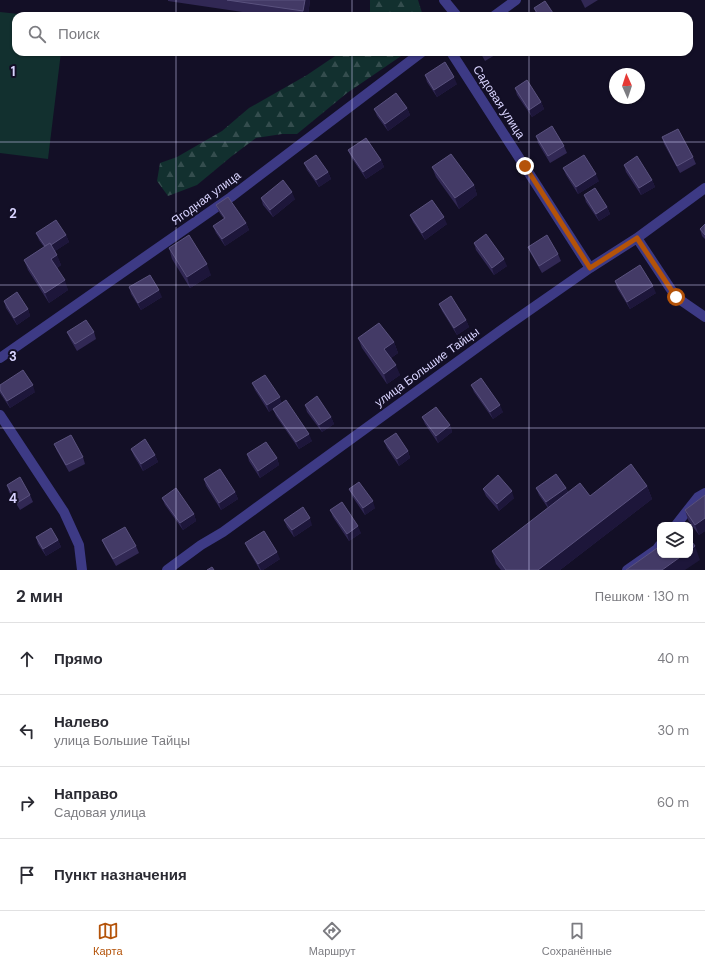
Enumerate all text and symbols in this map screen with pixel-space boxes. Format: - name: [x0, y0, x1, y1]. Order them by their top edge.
- search box: [12, 12, 693, 56]
- icon: search: [26, 23, 48, 45]
- text: Поиск: [58, 24, 100, 44]
- street label: Садовая улица: [469, 62, 529, 142]
- text: 1: [11, 63, 15, 80]
- north arrow: [609, 68, 645, 104]
- route end: [516, 157, 534, 175]
- street label: Ягодная улица: [168, 167, 244, 229]
- text: 2: [9, 205, 17, 222]
- route start: [667, 288, 685, 306]
- street label: улица Большие Тайцы: [371, 324, 483, 410]
- text: 3: [9, 348, 17, 365]
- text: 4: [9, 490, 17, 507]
- map controls: [657, 522, 693, 558]
- button: layers: [657, 522, 693, 558]
- text: 2 мин: [16, 585, 63, 607]
- text: Пешком · 130 m: [595, 588, 689, 605]
- icon: ahead: [16, 648, 38, 670]
- text: Прямо: [54, 649, 103, 669]
- text: 40 m: [657, 650, 689, 667]
- text: Налево: [54, 712, 109, 732]
- icon: left: [16, 720, 38, 742]
- text: 30 m: [657, 722, 689, 739]
- text: улица Большие Тайцы: [54, 732, 190, 749]
- text: Направо: [54, 784, 118, 804]
- icon: right: [16, 792, 38, 814]
- text: 60 m: [657, 794, 689, 811]
- text: Садовая улица: [54, 804, 146, 821]
- icon: arrive: [16, 864, 38, 886]
- text: Пункт назначения: [54, 865, 187, 885]
- tab: Карта: [93, 920, 123, 958]
- tab: Маршрут: [309, 920, 356, 958]
- tab: Сохранённые: [542, 920, 612, 958]

